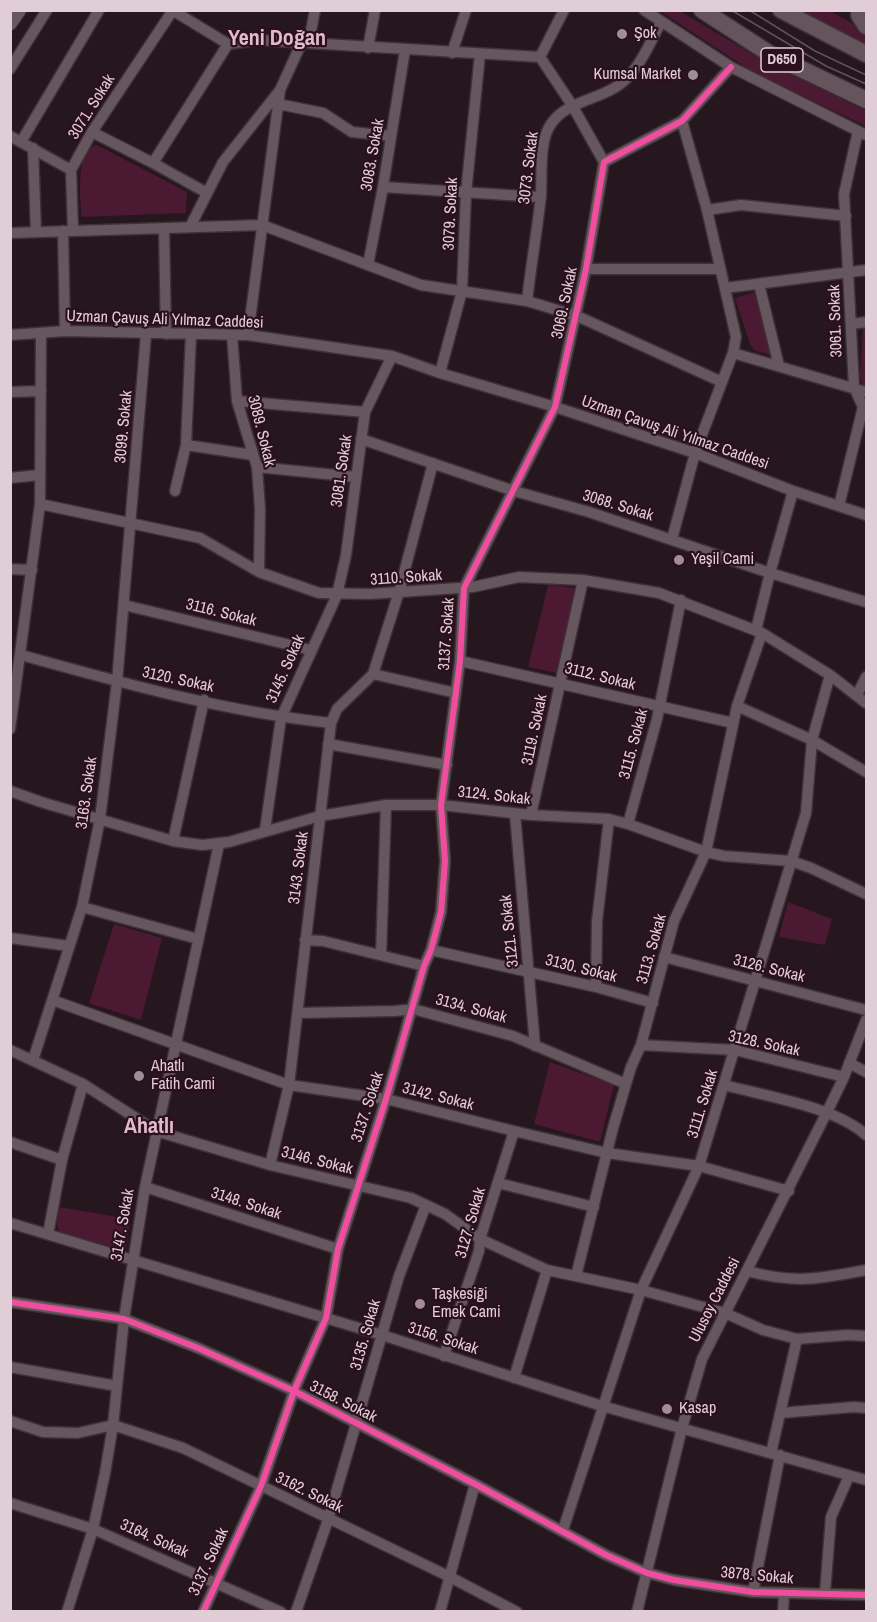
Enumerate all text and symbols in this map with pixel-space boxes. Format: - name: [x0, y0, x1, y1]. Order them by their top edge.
- place label: Şok: [634, 24, 657, 44]
- district label: Yeni Doğan: [228, 26, 326, 52]
- marker: Şok: [615, 27, 629, 41]
- road number: D650: [761, 48, 803, 72]
- place label: Kumsal Market: [594, 65, 681, 85]
- marker: Kumsal Market: [686, 68, 700, 82]
- street label: 3071. Sokak: [65, 71, 119, 143]
- street label: 3083. Sokak: [357, 117, 389, 193]
- street label: 3073. Sokak: [515, 131, 543, 205]
- street label: 3079. Sokak: [440, 177, 462, 251]
- street label: 3069. Sokak: [548, 265, 582, 341]
- street label: 3061. Sokak: [825, 284, 847, 358]
- street label: Uzman Çavuş Ali Yılmaz Caddesi: [66, 307, 264, 333]
- street label: 3099. Sokak: [111, 390, 137, 464]
- street label: Uzman Çavuş Ali Yılmaz Caddesi: [579, 392, 771, 474]
- street label: 3089. Sokak: [243, 393, 279, 469]
- street label: 3081. Sokak: [327, 434, 357, 508]
- street label: 3068. Sokak: [580, 486, 656, 526]
- place label: Yeşil Cami: [691, 550, 754, 570]
- marker: Yeşil Cami: [672, 553, 686, 567]
- street label: 3110. Sokak: [369, 566, 443, 590]
- street label: 3116. Sokak: [184, 595, 258, 631]
- street label: 3137. Sokak: [435, 597, 459, 671]
- street label: 3145. Sokak: [262, 632, 310, 706]
- street label: 3112. Sokak: [563, 659, 637, 695]
- street label: 3120. Sokak: [140, 663, 216, 697]
- street label: 3119. Sokak: [518, 693, 552, 767]
- street label: 3115. Sokak: [615, 707, 653, 781]
- street label: 3163. Sokak: [72, 756, 102, 830]
- street label: 3124. Sokak: [457, 783, 531, 809]
- street label: 3143. Sokak: [285, 831, 313, 905]
- street label: 3121. Sokak: [497, 894, 523, 968]
- street label: 3113. Sokak: [633, 912, 671, 986]
- street label: 3130. Sokak: [543, 951, 619, 987]
- street label: 3126. Sokak: [731, 951, 807, 987]
- street label: 3134. Sokak: [433, 990, 509, 1028]
- street label: 3128. Sokak: [726, 1027, 802, 1061]
- place label: Ahatlı Fatih Cami: [151, 1057, 215, 1095]
- street label: 3111. Sokak: [683, 1067, 723, 1141]
- marker: Ahatlı Fatih Cami: [132, 1069, 146, 1083]
- street label: 3137. Sokak: [348, 1069, 388, 1145]
- street label: 3142. Sokak: [400, 1079, 476, 1115]
- district label: Ahatlı: [124, 1114, 174, 1140]
- street label: 3146. Sokak: [279, 1143, 355, 1179]
- street label: 3148. Sokak: [208, 1184, 284, 1224]
- street label: 3127. Sokak: [452, 1185, 490, 1261]
- street label: 3147. Sokak: [107, 1187, 139, 1263]
- street label: Ulusoy Caddesi: [685, 1254, 745, 1346]
- place label: Taşkesiği Emek Cami: [432, 1285, 501, 1323]
- street label: 3135. Sokak: [347, 1297, 385, 1373]
- marker: Taşkesiği Emek Cami: [413, 1297, 427, 1311]
- street label: 3156. Sokak: [405, 1319, 481, 1359]
- street label: 3158. Sokak: [306, 1377, 380, 1427]
- place label: Kasap: [679, 1399, 716, 1419]
- marker: Kasap: [660, 1402, 674, 1416]
- street label: 3162. Sokak: [272, 1468, 346, 1518]
- street label: 3164. Sokak: [117, 1515, 191, 1563]
- street label: 3137. Sokak: [185, 1525, 233, 1599]
- street label: 3878. Sokak: [720, 1563, 794, 1589]

